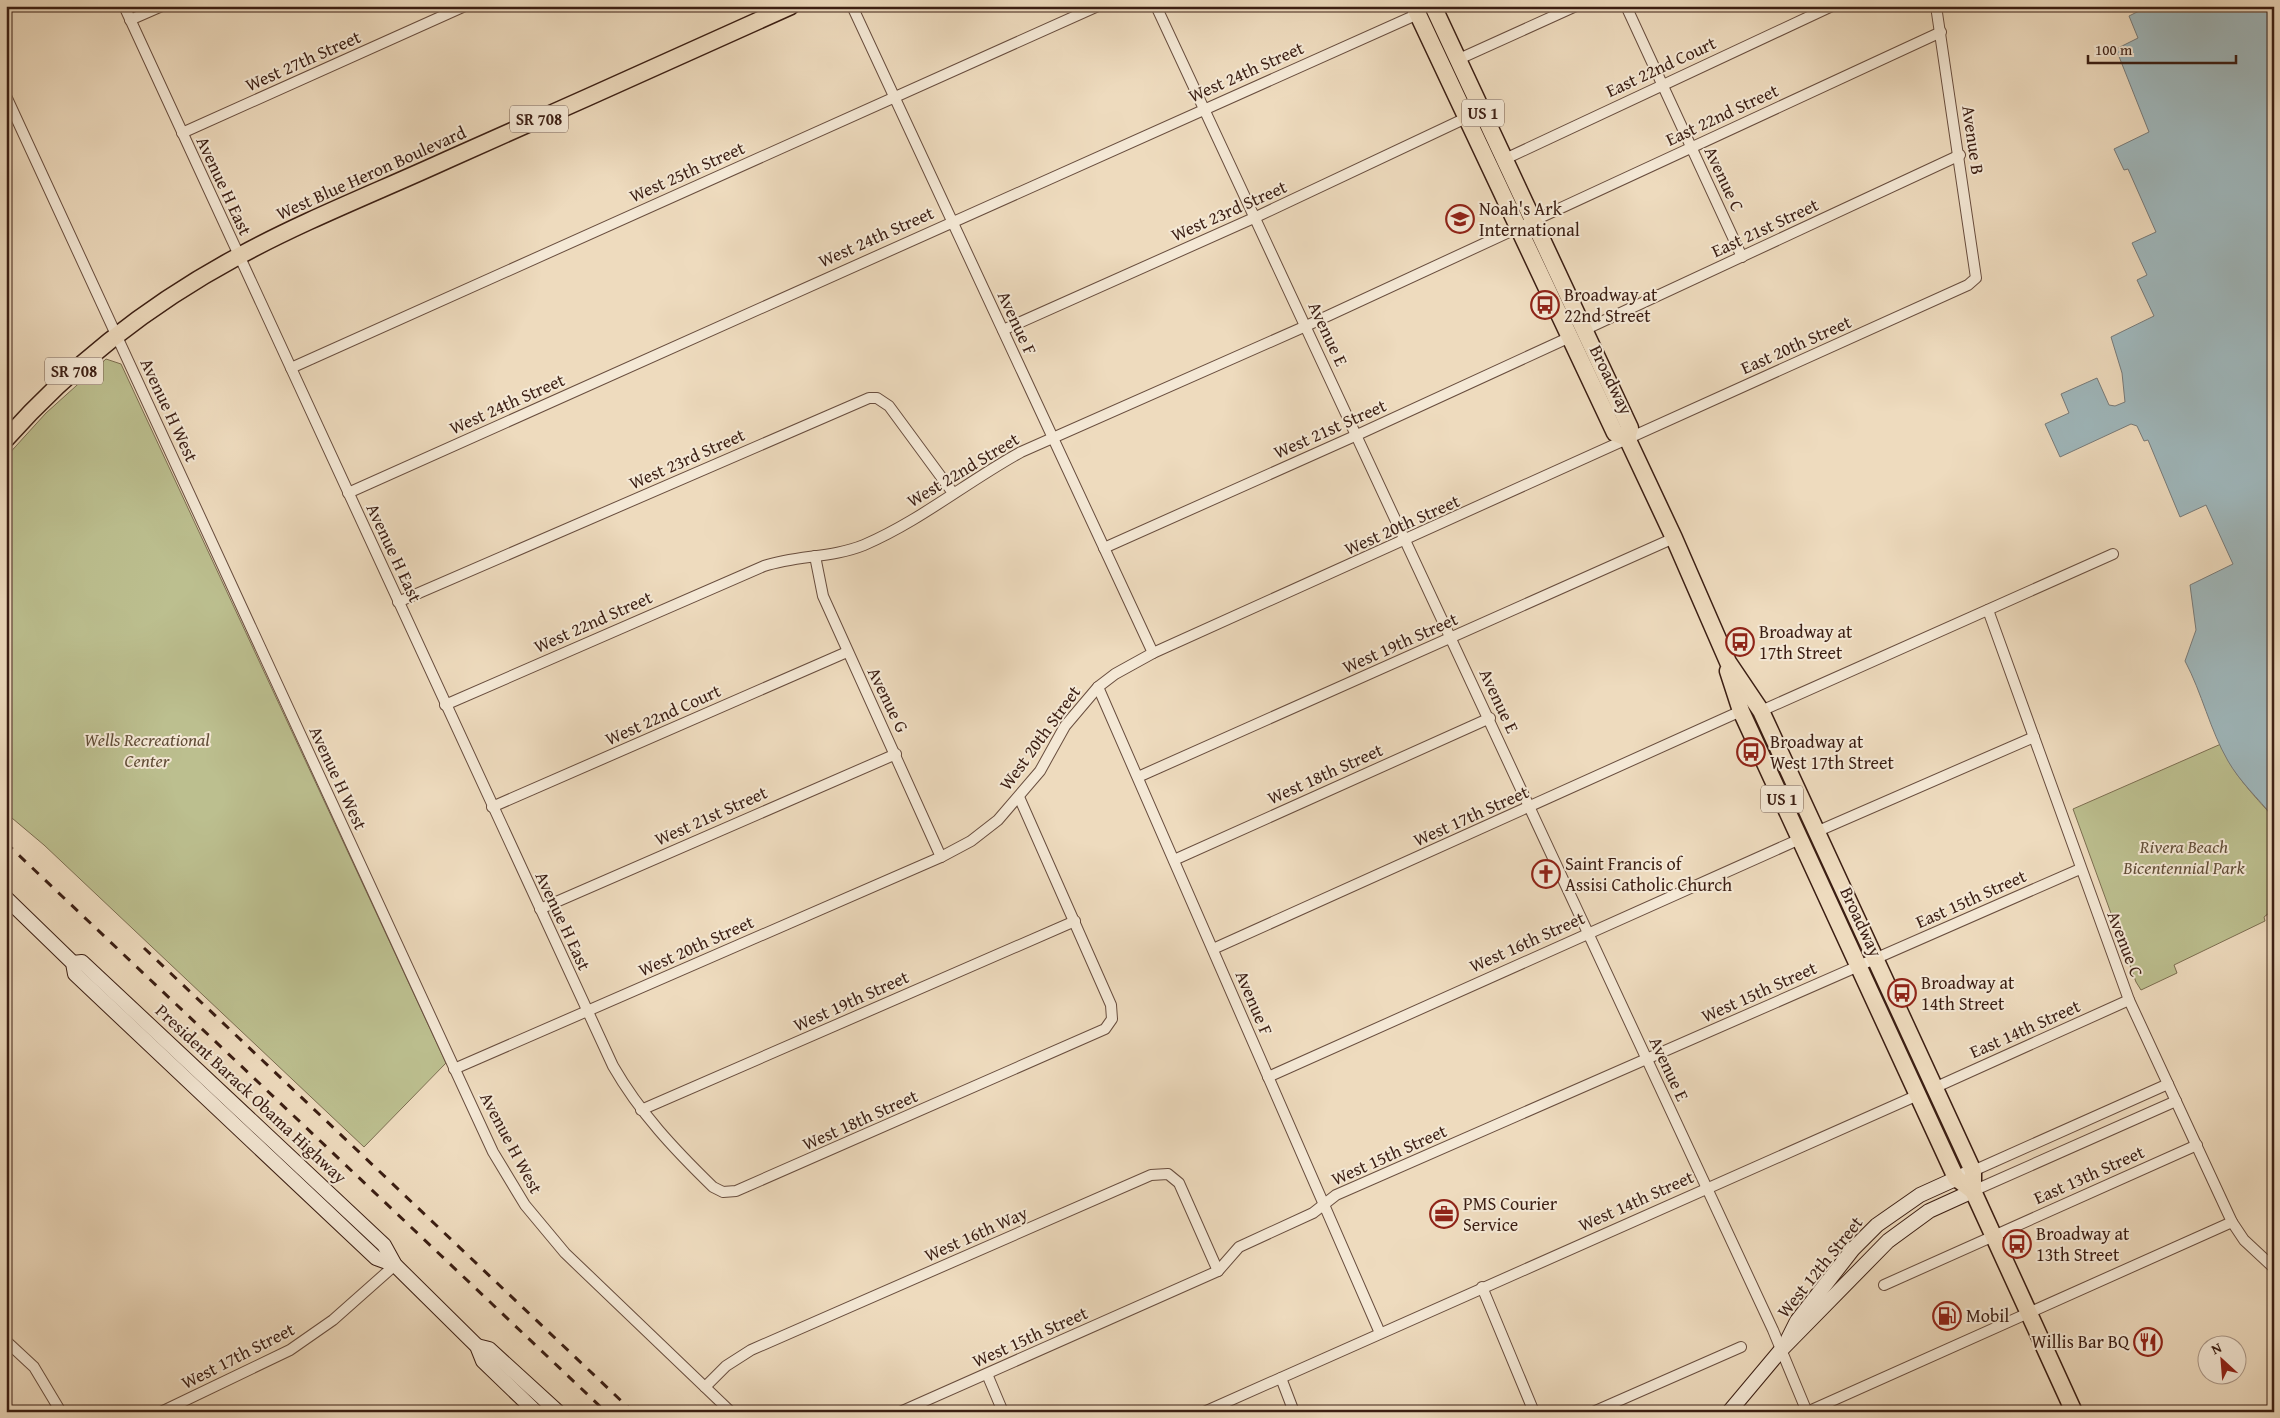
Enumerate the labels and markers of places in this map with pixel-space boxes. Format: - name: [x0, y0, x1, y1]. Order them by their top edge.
- place label: Noah's Ark International: [1479, 195, 1580, 243]
- school or university icon: Noah's Ark International: [1445, 204, 1475, 234]
- place label: Broadway at 22nd Street: [1564, 281, 1658, 329]
- bus stop icon: Broadway at 22nd Street: [1530, 290, 1560, 320]
- place label: Broadway at 17th Street: [1759, 618, 1853, 666]
- bus stop icon: Broadway at 17th Street: [1725, 627, 1755, 657]
- place label: Broadway at West 17th Street: [1770, 728, 1894, 776]
- bus stop icon: Broadway at West 17th Street: [1736, 737, 1766, 767]
- place label: Saint Francis of Assisi Catholic Church: [1565, 850, 1732, 898]
- church icon: Saint Francis of Assisi Catholic Church: [1531, 859, 1561, 889]
- place label: Broadway at 14th Street: [1921, 969, 2015, 1017]
- bus stop icon: Broadway at 14th Street: [1887, 978, 1917, 1008]
- place label: PMS Courier Service: [1463, 1190, 1558, 1238]
- office icon: PMS Courier Service: [1429, 1199, 1459, 1229]
- place label: Broadway at 13th Street: [2036, 1220, 2130, 1268]
- bus stop icon: Broadway at 13th Street: [2002, 1229, 2032, 1259]
- fuel station icon: Mobil: [1932, 1301, 1962, 1331]
- place label: Mobil: [1966, 1302, 2009, 1329]
- restaurant icon: Willis Bar BQ: [2133, 1327, 2163, 1357]
- place label: Willis Bar BQ: [2031, 1328, 2130, 1355]

